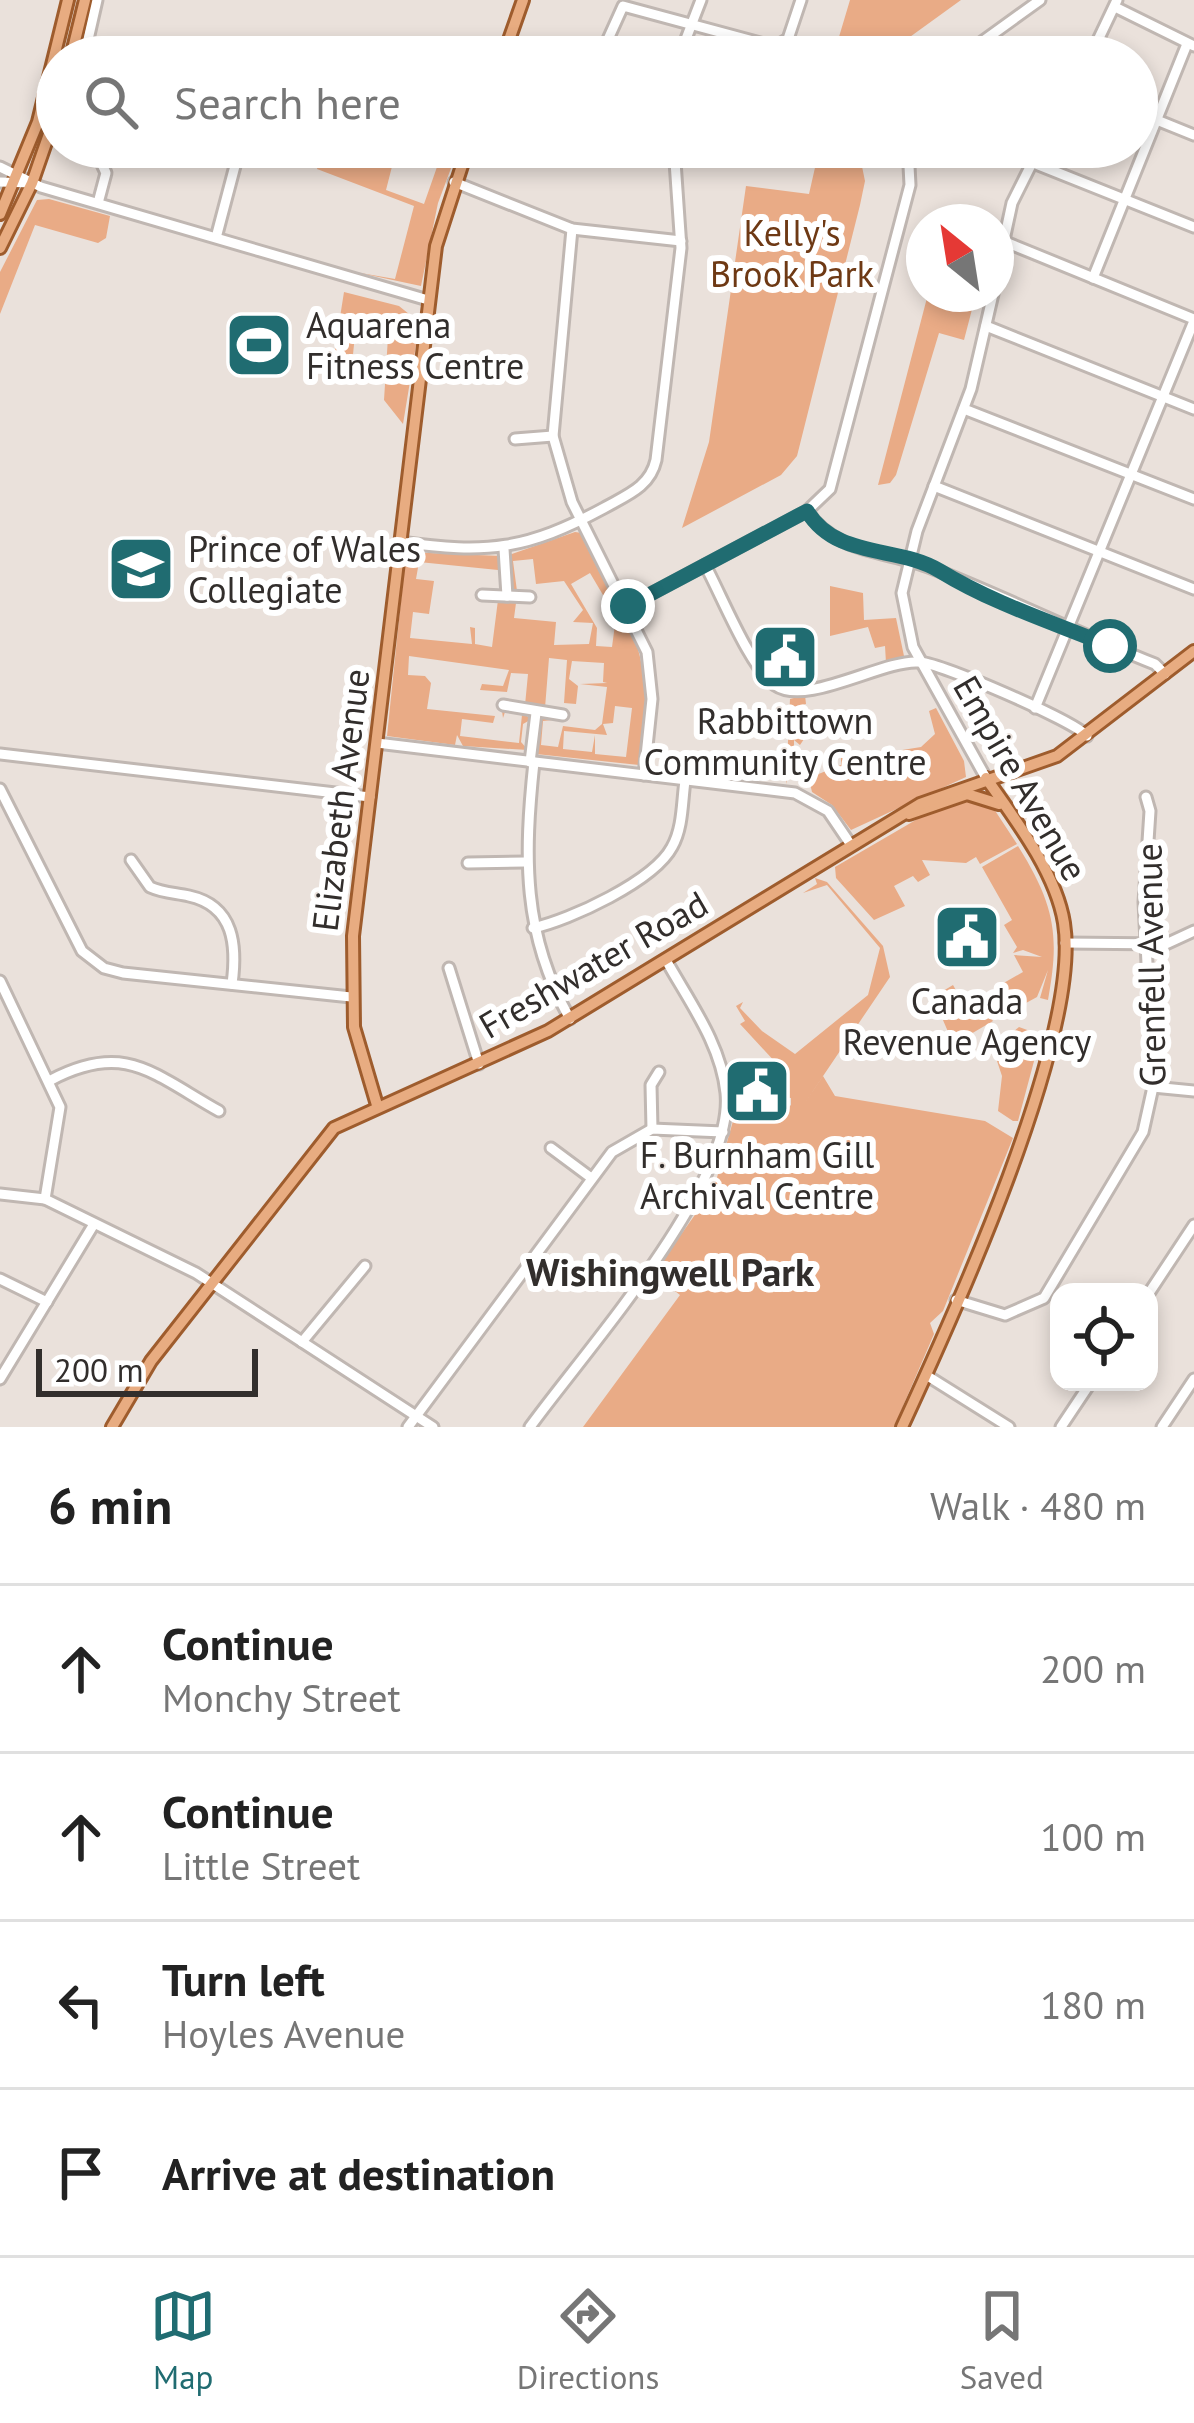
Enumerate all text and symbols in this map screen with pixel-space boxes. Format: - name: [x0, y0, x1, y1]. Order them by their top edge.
- search box: [36, 36, 1158, 168]
- icon: search: [78, 69, 144, 135]
- text: Search here: [174, 73, 401, 131]
- north arrow: [906, 204, 1014, 312]
- park label: Kelly's Brook Park: [710, 209, 874, 297]
- place label: Aquarena Fitness Centre: [306, 301, 524, 389]
- sports icon: Aquarena Fitness Centre: [224, 310, 294, 380]
- place label: Prince of Wales Collegiate: [188, 525, 421, 613]
- school or university icon: Prince of Wales Collegiate: [106, 534, 176, 604]
- route end: [601, 579, 655, 633]
- route start: [1083, 619, 1137, 673]
- public building icon: Rabbittown Community Centre: [750, 622, 820, 692]
- street label: Elizabeth Avenue: [301, 666, 379, 934]
- street label: Empire Avenue: [943, 667, 1099, 889]
- place label: Rabbittown Community Centre: [643, 697, 927, 785]
- street label: Grenfell Avenue: [1124, 843, 1176, 1087]
- street label: Freshwater Road: [470, 880, 716, 1048]
- public building icon: Canada Revenue Agency: [932, 902, 1002, 972]
- place label: Canada Revenue Agency: [843, 977, 1092, 1065]
- public building icon: F. Burnham Gill Archival Centre: [722, 1056, 792, 1126]
- place label: F. Burnham Gill Archival Centre: [640, 1131, 875, 1219]
- district label: Wishingwell Park: [526, 1246, 815, 1297]
- map controls: [1050, 1283, 1158, 1391]
- button: locate: [1050, 1283, 1158, 1391]
- scale bar: [36, 1343, 258, 1396]
- text: 200 m: [54, 1348, 144, 1391]
- text: 6 min: [48, 1472, 172, 1538]
- text: Walk · 480 m: [930, 1480, 1146, 1531]
- text: Continue: [162, 1614, 334, 1672]
- icon: ahead: [48, 1636, 114, 1702]
- text: 200 m: [1040, 1643, 1146, 1694]
- text: Monchy Street: [162, 1672, 401, 1723]
- text: Continue: [162, 1782, 334, 1840]
- icon: ahead: [48, 1804, 114, 1870]
- text: 100 m: [1040, 1811, 1146, 1862]
- text: Little Street: [162, 1840, 360, 1891]
- text: Turn left: [162, 1950, 325, 2008]
- icon: left: [48, 1972, 114, 2038]
- text: 180 m: [1040, 1979, 1146, 2030]
- text: Hoyles Avenue: [162, 2008, 405, 2059]
- icon: arrive: [48, 2140, 114, 2206]
- text: Arrive at destination: [162, 2144, 555, 2202]
- tab: Map: [150, 2283, 216, 2398]
- tab: Directions: [517, 2283, 659, 2398]
- tab: Saved: [960, 2283, 1044, 2398]

